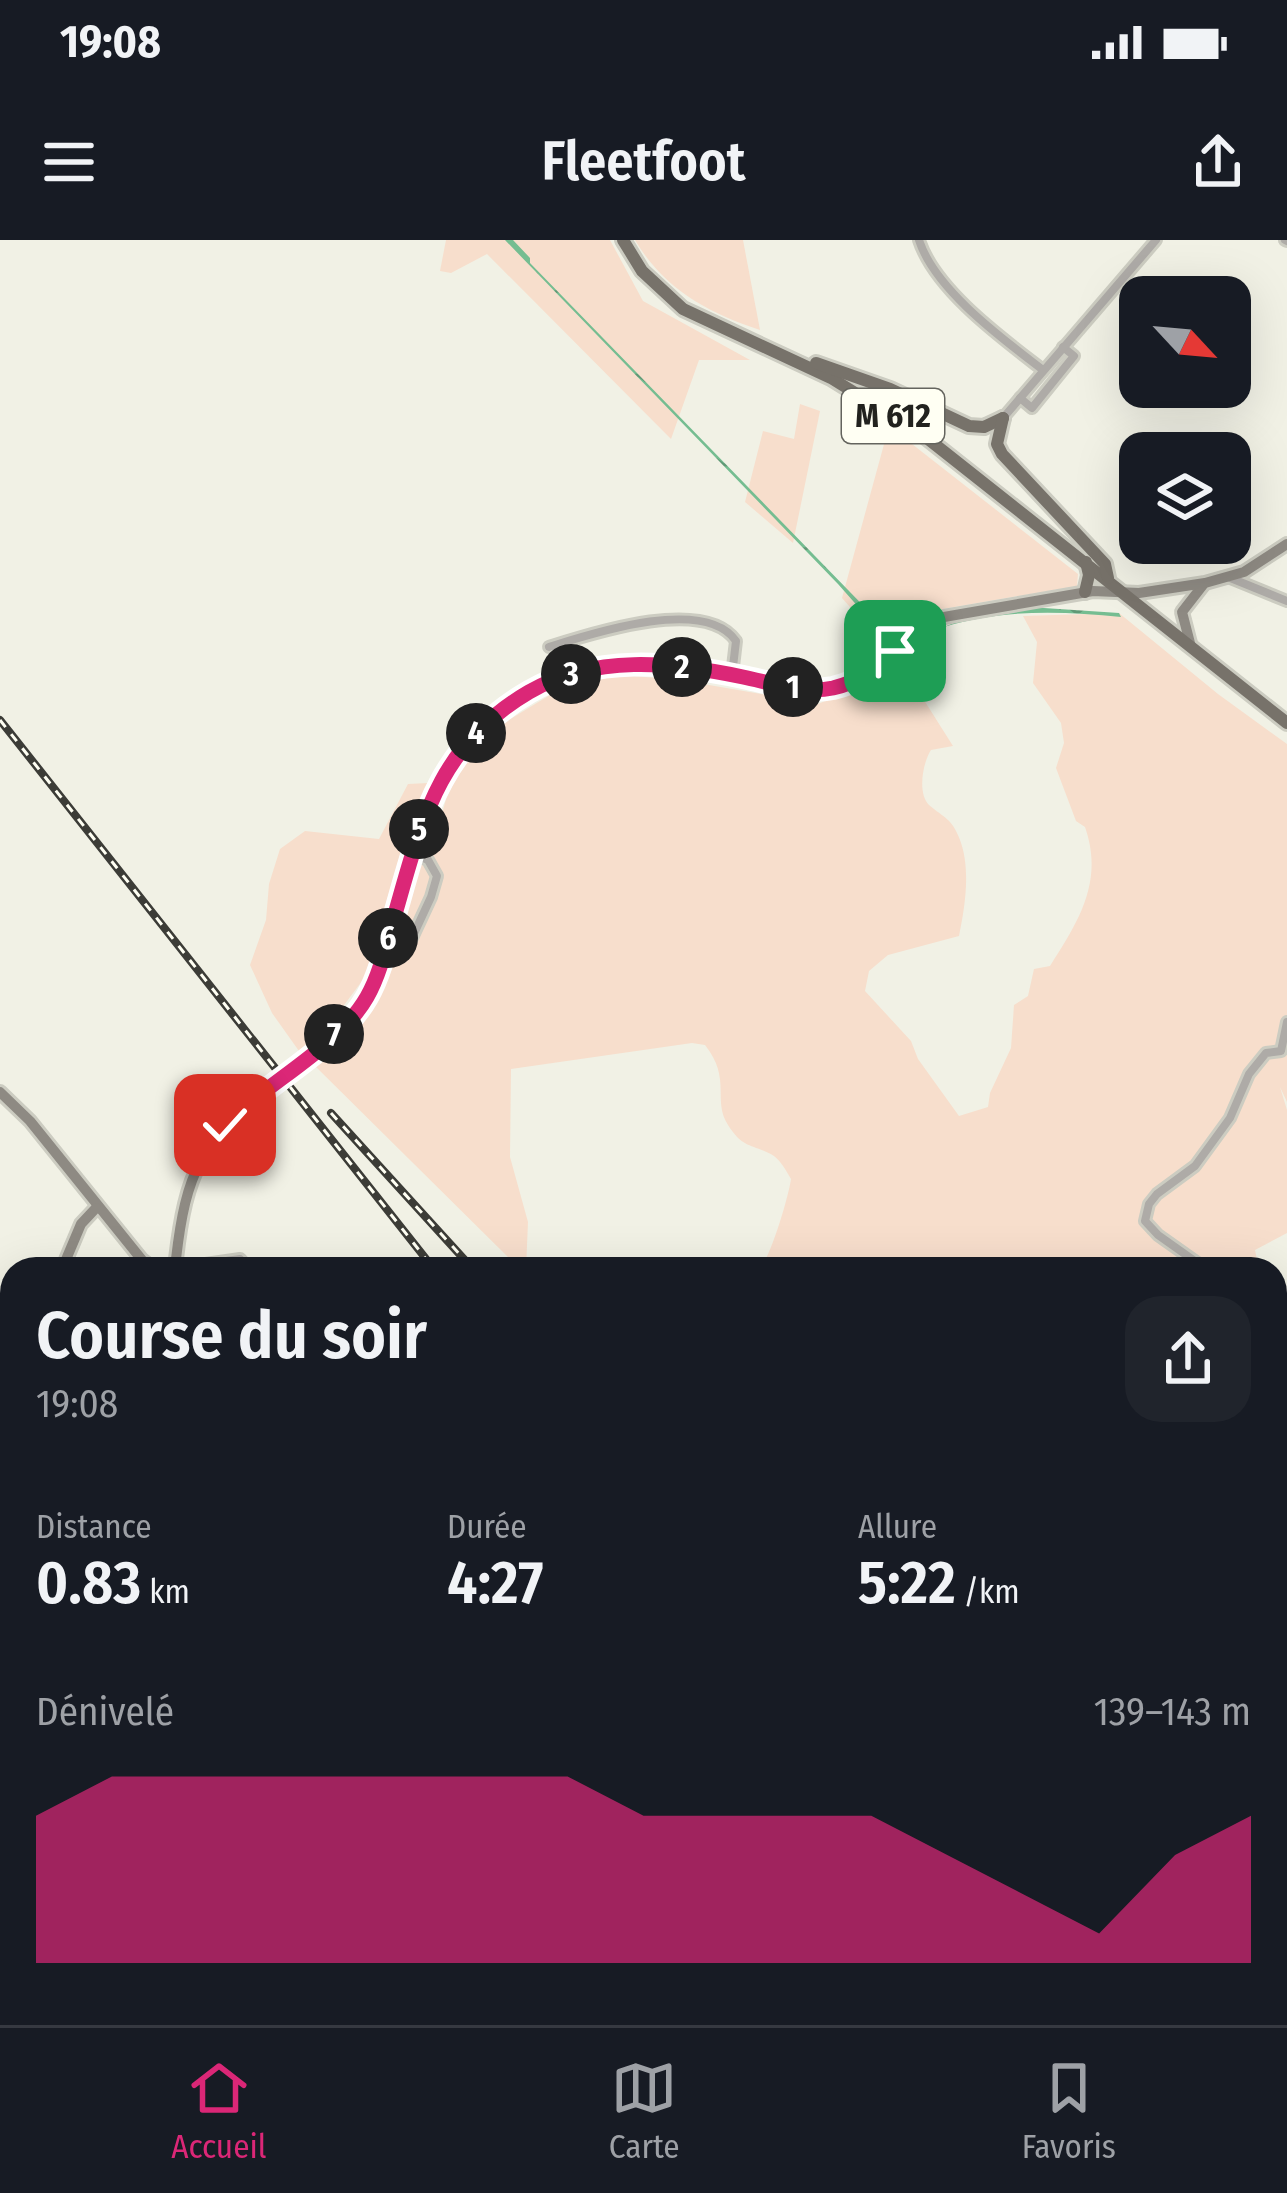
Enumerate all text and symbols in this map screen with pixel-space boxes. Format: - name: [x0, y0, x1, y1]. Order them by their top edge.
- text: 19:08: [60, 15, 161, 69]
- icon: menu: [36, 129, 102, 195]
- icon: share: [1185, 129, 1251, 195]
- text: Fleetfoot: [541, 130, 746, 194]
- north arrow: [1119, 276, 1251, 408]
- map controls: [1119, 276, 1251, 564]
- road number: M 612: [842, 389, 944, 443]
- button: layers: [1119, 432, 1251, 564]
- pin: [844, 600, 946, 702]
- icon: arrive: [862, 618, 928, 684]
- pin: 2: [652, 637, 712, 697]
- pin: 3: [541, 644, 601, 704]
- text: 2: [674, 647, 690, 687]
- text: 3: [563, 654, 579, 694]
- pin: 1: [763, 657, 823, 717]
- text: 1: [786, 667, 800, 707]
- pin: 4: [446, 703, 506, 763]
- text: 4: [468, 713, 484, 753]
- pin: 5: [389, 799, 449, 859]
- text: 5: [411, 809, 427, 849]
- pin: 6: [358, 908, 418, 968]
- text: 6: [379, 918, 397, 958]
- pin: 7: [304, 1004, 364, 1064]
- text: 7: [327, 1014, 341, 1054]
- pin: [174, 1074, 276, 1176]
- icon: check: [192, 1092, 258, 1158]
- text: Course du soir: [36, 1296, 427, 1375]
- button: share: [1125, 1296, 1251, 1422]
- text: 19:08: [36, 1381, 118, 1427]
- text: Distance: [36, 1507, 152, 1547]
- text: Durée: [447, 1507, 527, 1547]
- text: Allure: [858, 1507, 937, 1547]
- text: 0.83: [36, 1547, 141, 1619]
- text: 4:27: [447, 1547, 543, 1619]
- text: 5:22: [858, 1547, 956, 1619]
- text: km: [141, 1572, 190, 1612]
- text: /km: [956, 1572, 1020, 1612]
- text: Dénivelé: [36, 1689, 174, 1735]
- text: 139–143 m: [1094, 1689, 1251, 1735]
- tab: Accueil: [171, 2055, 266, 2167]
- tab: Carte: [609, 2055, 680, 2167]
- tab: Favoris: [1022, 2055, 1116, 2167]

